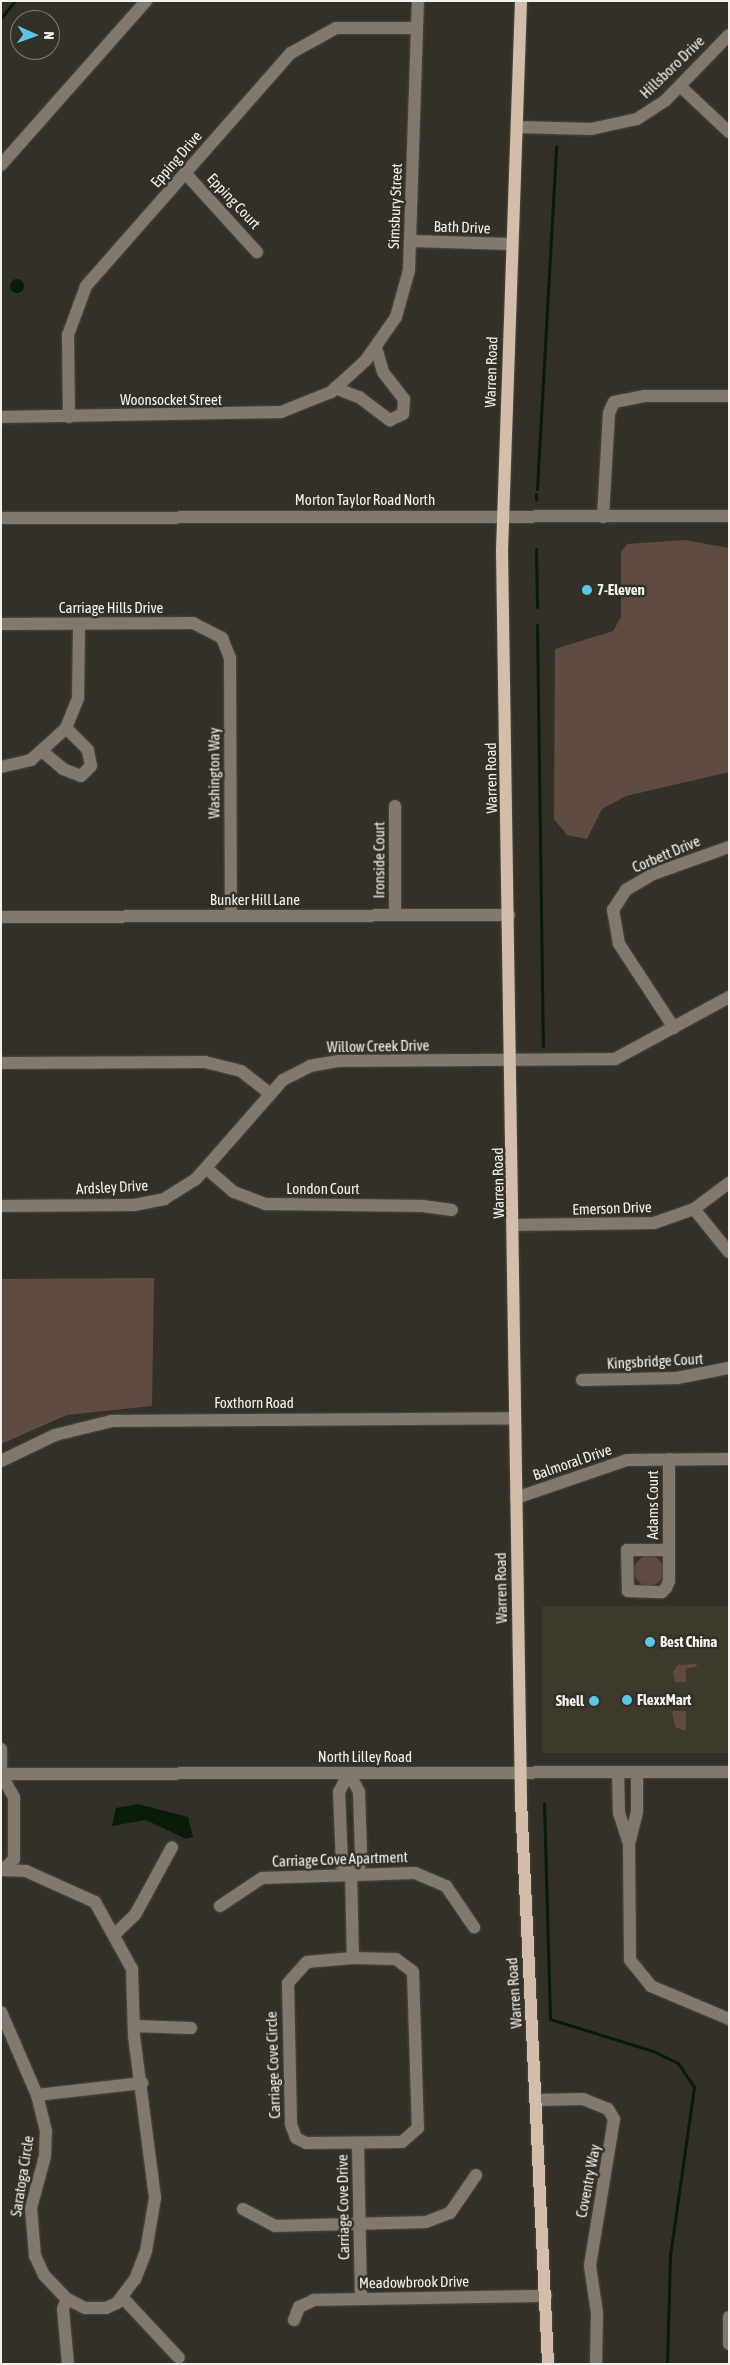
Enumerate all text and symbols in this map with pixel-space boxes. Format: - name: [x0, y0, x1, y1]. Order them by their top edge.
- north arrow: [10, 10, 60, 60]
- text: N: [41, 31, 57, 40]
- street label: Hillsboro Drive: [636, 32, 708, 102]
- street label: Epping Drive: [147, 127, 205, 191]
- street label: Simsbury Street: [385, 163, 405, 249]
- street label: Epping Court: [204, 169, 264, 233]
- street label: Bath Drive: [433, 217, 491, 237]
- street label: Warren Road: [481, 336, 501, 408]
- street label: Woonsocket Street: [120, 391, 222, 409]
- street label: Morton Taylor Road North: [295, 491, 435, 509]
- place label: 7-Eleven: [597, 581, 645, 599]
- marker: 7-Eleven: [581, 584, 593, 596]
- street label: Carriage Hills Drive: [59, 599, 163, 617]
- street label: Washington Way: [205, 727, 223, 819]
- street label: Warren Road: [481, 742, 501, 814]
- street label: Ironside Court: [370, 822, 388, 898]
- street label: Corbett Drive: [629, 832, 703, 876]
- street label: Bunker Hill Lane: [210, 891, 300, 909]
- street label: Willow Creek Drive: [327, 1036, 429, 1056]
- street label: Warren Road: [488, 1147, 508, 1219]
- street label: Ardsley Drive: [76, 1176, 148, 1198]
- street label: London Court: [286, 1180, 360, 1198]
- street label: Emerson Drive: [572, 1198, 652, 1218]
- street label: Kingsbridge Court: [606, 1349, 704, 1373]
- street label: Foxthorn Road: [214, 1394, 294, 1412]
- street label: Balmoral Drive: [530, 1440, 614, 1484]
- street label: Adams Court: [644, 1470, 662, 1540]
- street label: Warren Road: [491, 1552, 511, 1624]
- place label: Best China: [660, 1633, 717, 1651]
- marker: Best China: [644, 1636, 656, 1648]
- place label: FlexxMart: [637, 1691, 691, 1709]
- place label: Shell: [556, 1692, 584, 1710]
- marker: FlexxMart: [621, 1694, 633, 1706]
- marker: Shell: [588, 1695, 600, 1707]
- street label: North Lilley Road: [318, 1748, 412, 1766]
- street label: Carriage Cove Apartment: [272, 1848, 408, 1870]
- street label: Warren Road: [503, 1957, 525, 2029]
- street label: Carriage Cove Circle: [262, 2011, 284, 2119]
- street label: Saratoga Circle: [7, 2134, 37, 2218]
- street label: Coventry Way: [572, 2143, 604, 2219]
- street label: Carriage Cove Drive: [333, 2154, 353, 2260]
- street label: Meadowbrook Drive: [359, 2272, 469, 2292]

